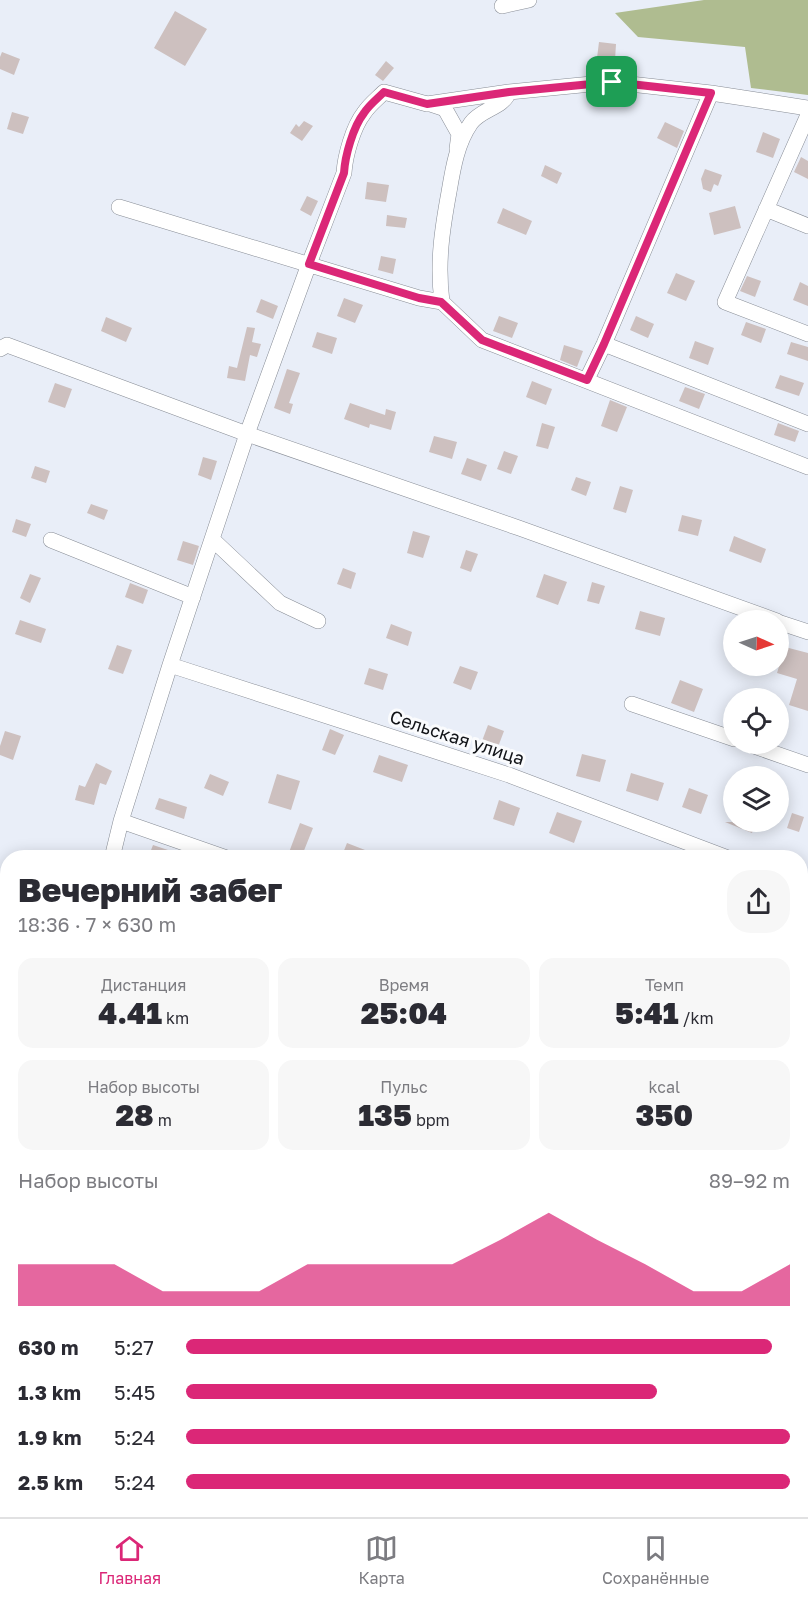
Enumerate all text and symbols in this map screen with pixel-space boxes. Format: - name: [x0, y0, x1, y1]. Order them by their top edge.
- pin: [586, 56, 637, 107]
- icon: arrive: [595, 65, 628, 98]
- north arrow: [723, 610, 789, 676]
- map controls: [723, 610, 789, 832]
- button: locate: [723, 688, 789, 754]
- street label: Сельская улица: [387, 705, 527, 769]
- button: layers: [723, 766, 789, 832]
- text: Вечерний забег: [18, 870, 283, 909]
- button: share: [727, 870, 790, 933]
- text: 18:36 · 7 × 630 m: [18, 912, 176, 936]
- text: Дистанция: [101, 975, 186, 995]
- text: Время: [379, 975, 429, 995]
- text: Темп: [645, 975, 684, 995]
- text: 4.41: [98, 995, 162, 1031]
- text: 25:04: [361, 995, 447, 1031]
- text: 5:41: [615, 995, 679, 1031]
- text: km: [162, 1008, 189, 1028]
- text: /km: [679, 1008, 714, 1028]
- text: Набор высоты: [87, 1077, 200, 1097]
- text: Пульс: [380, 1077, 428, 1097]
- text: kcal: [649, 1077, 680, 1097]
- text: 28: [115, 1097, 154, 1133]
- text: 135: [358, 1097, 412, 1133]
- text: 350: [636, 1097, 693, 1133]
- text: m: [154, 1110, 172, 1130]
- text: bpm: [412, 1110, 450, 1130]
- text: Набор высоты: [18, 1168, 159, 1192]
- text: 89–92 m: [709, 1168, 790, 1192]
- text: 630 m: [18, 1335, 78, 1359]
- text: 5:27: [114, 1335, 154, 1359]
- text: 1.3 km: [18, 1380, 81, 1404]
- text: 5:45: [114, 1380, 155, 1404]
- text: 1.9 km: [18, 1425, 82, 1449]
- text: 5:24: [114, 1425, 155, 1449]
- text: 2.5 km: [18, 1470, 83, 1494]
- text: 5:24: [114, 1470, 155, 1494]
- tab: Главная: [99, 1532, 161, 1588]
- tab: Карта: [358, 1532, 405, 1588]
- tab: Сохранённые: [602, 1532, 709, 1588]

